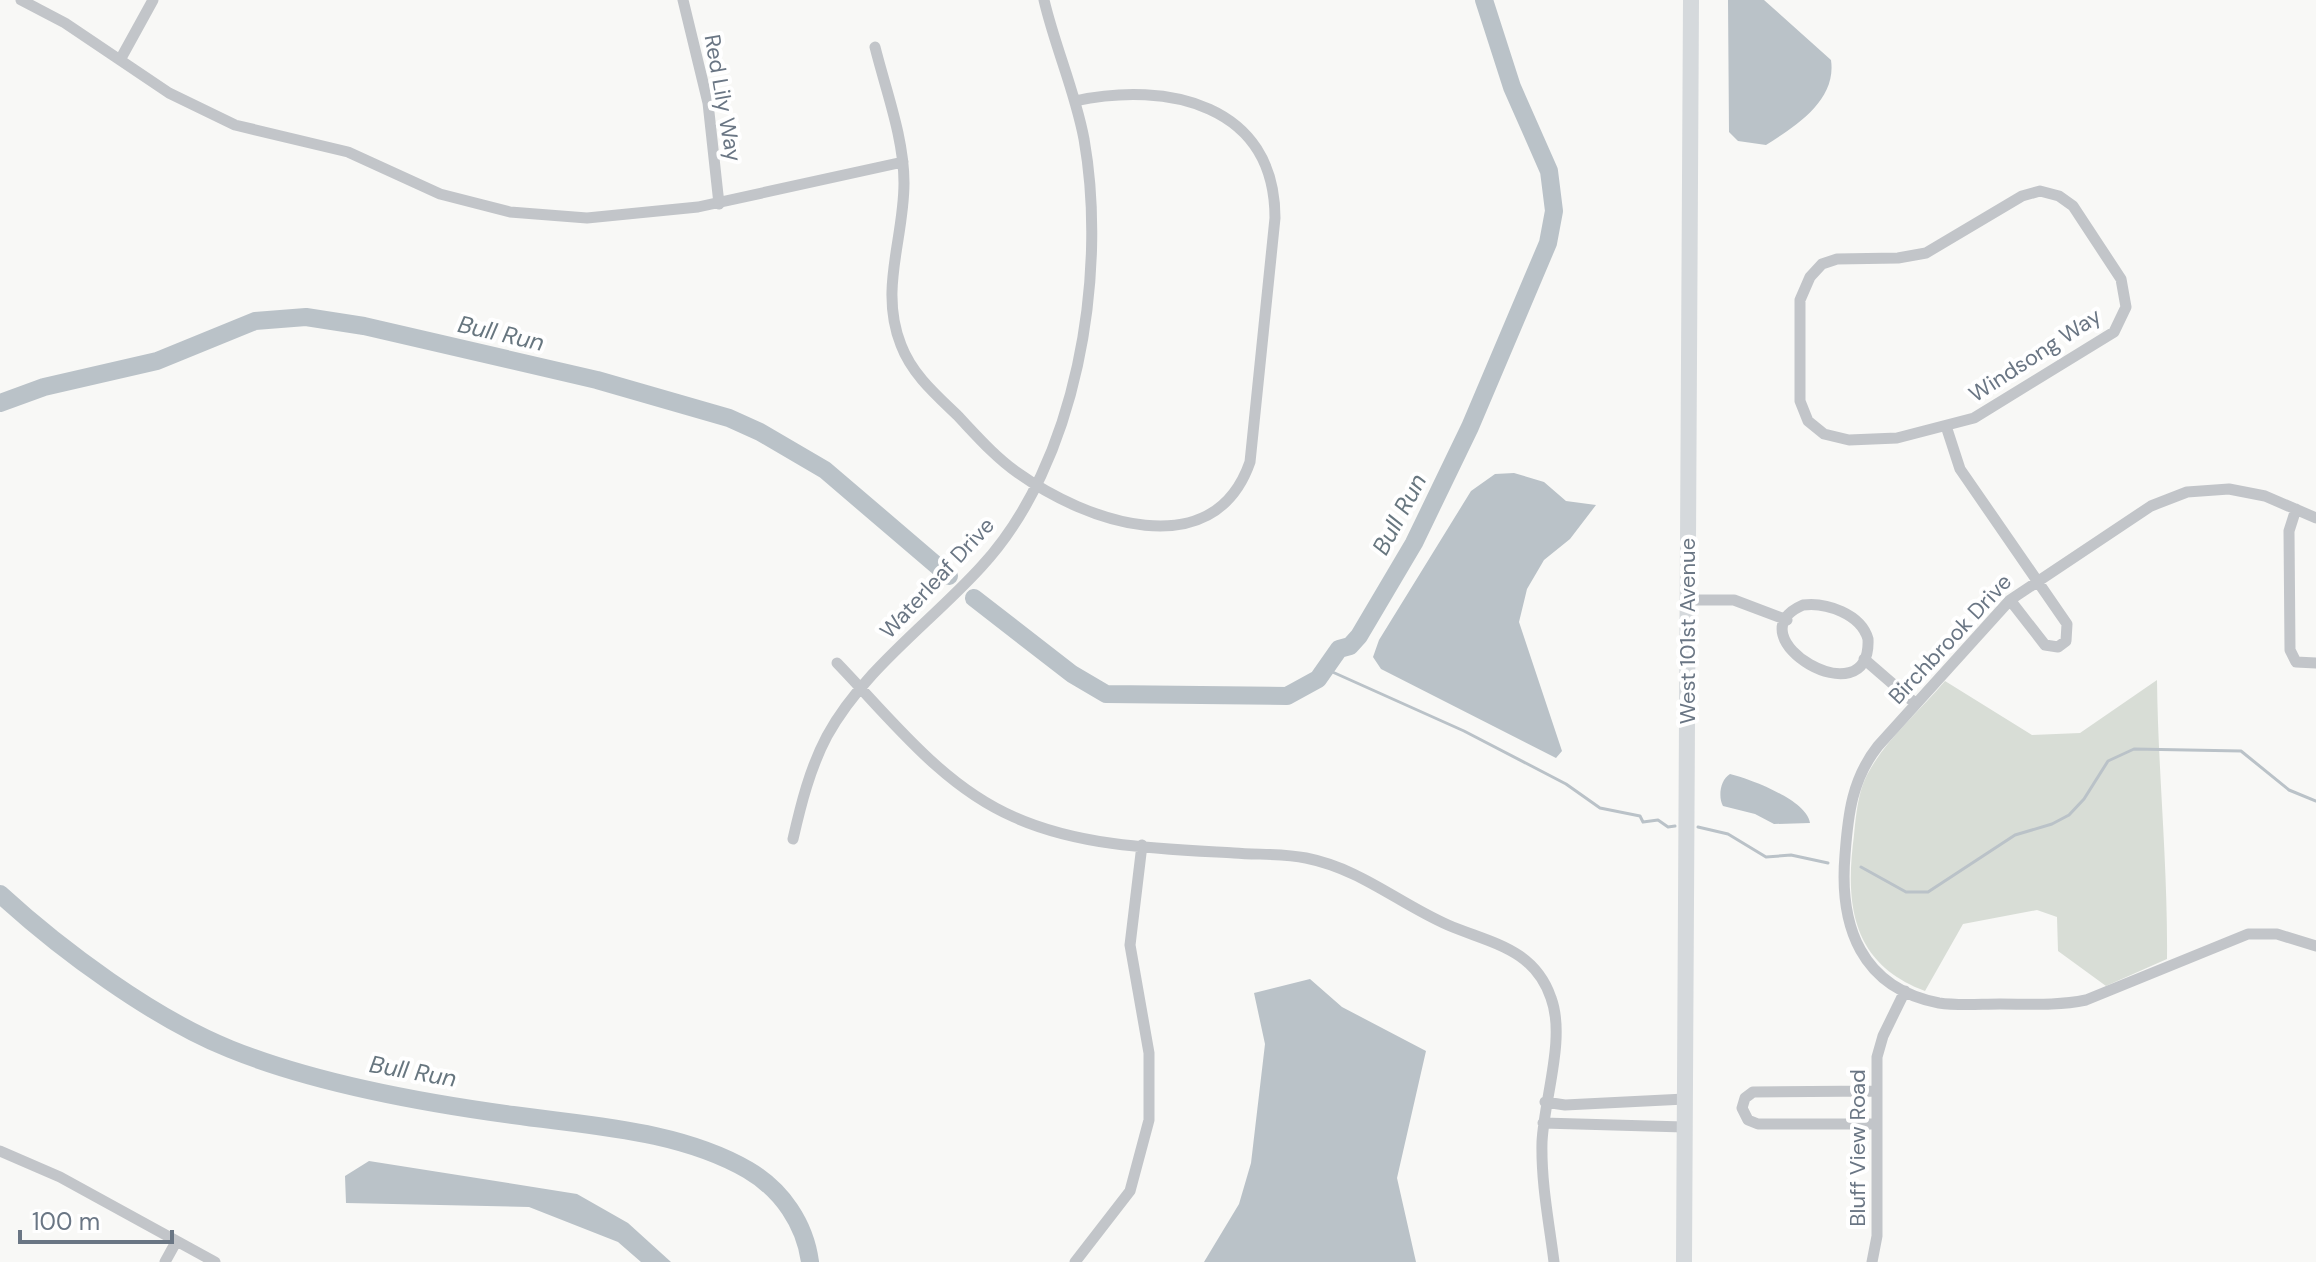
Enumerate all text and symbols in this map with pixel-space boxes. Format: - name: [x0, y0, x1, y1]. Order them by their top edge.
- street label: Red Lily Way: [698, 32, 748, 164]
- street label: Windsong Way: [1963, 301, 2107, 409]
- water label: Bull Run: [455, 308, 547, 358]
- water label: Bull Run: [1365, 468, 1433, 560]
- street label: Waterleaf Drive: [873, 511, 1001, 645]
- street label: West 101st Avenue: [1673, 538, 1702, 724]
- street label: Birchbrook Drive: [1882, 568, 2018, 710]
- water label: Bull Run: [367, 1048, 459, 1094]
- street label: Bluff View Road: [1843, 1069, 1872, 1227]
- scale bar: [20, 1194, 172, 1244]
- text: 100 m: [32, 1206, 100, 1237]

